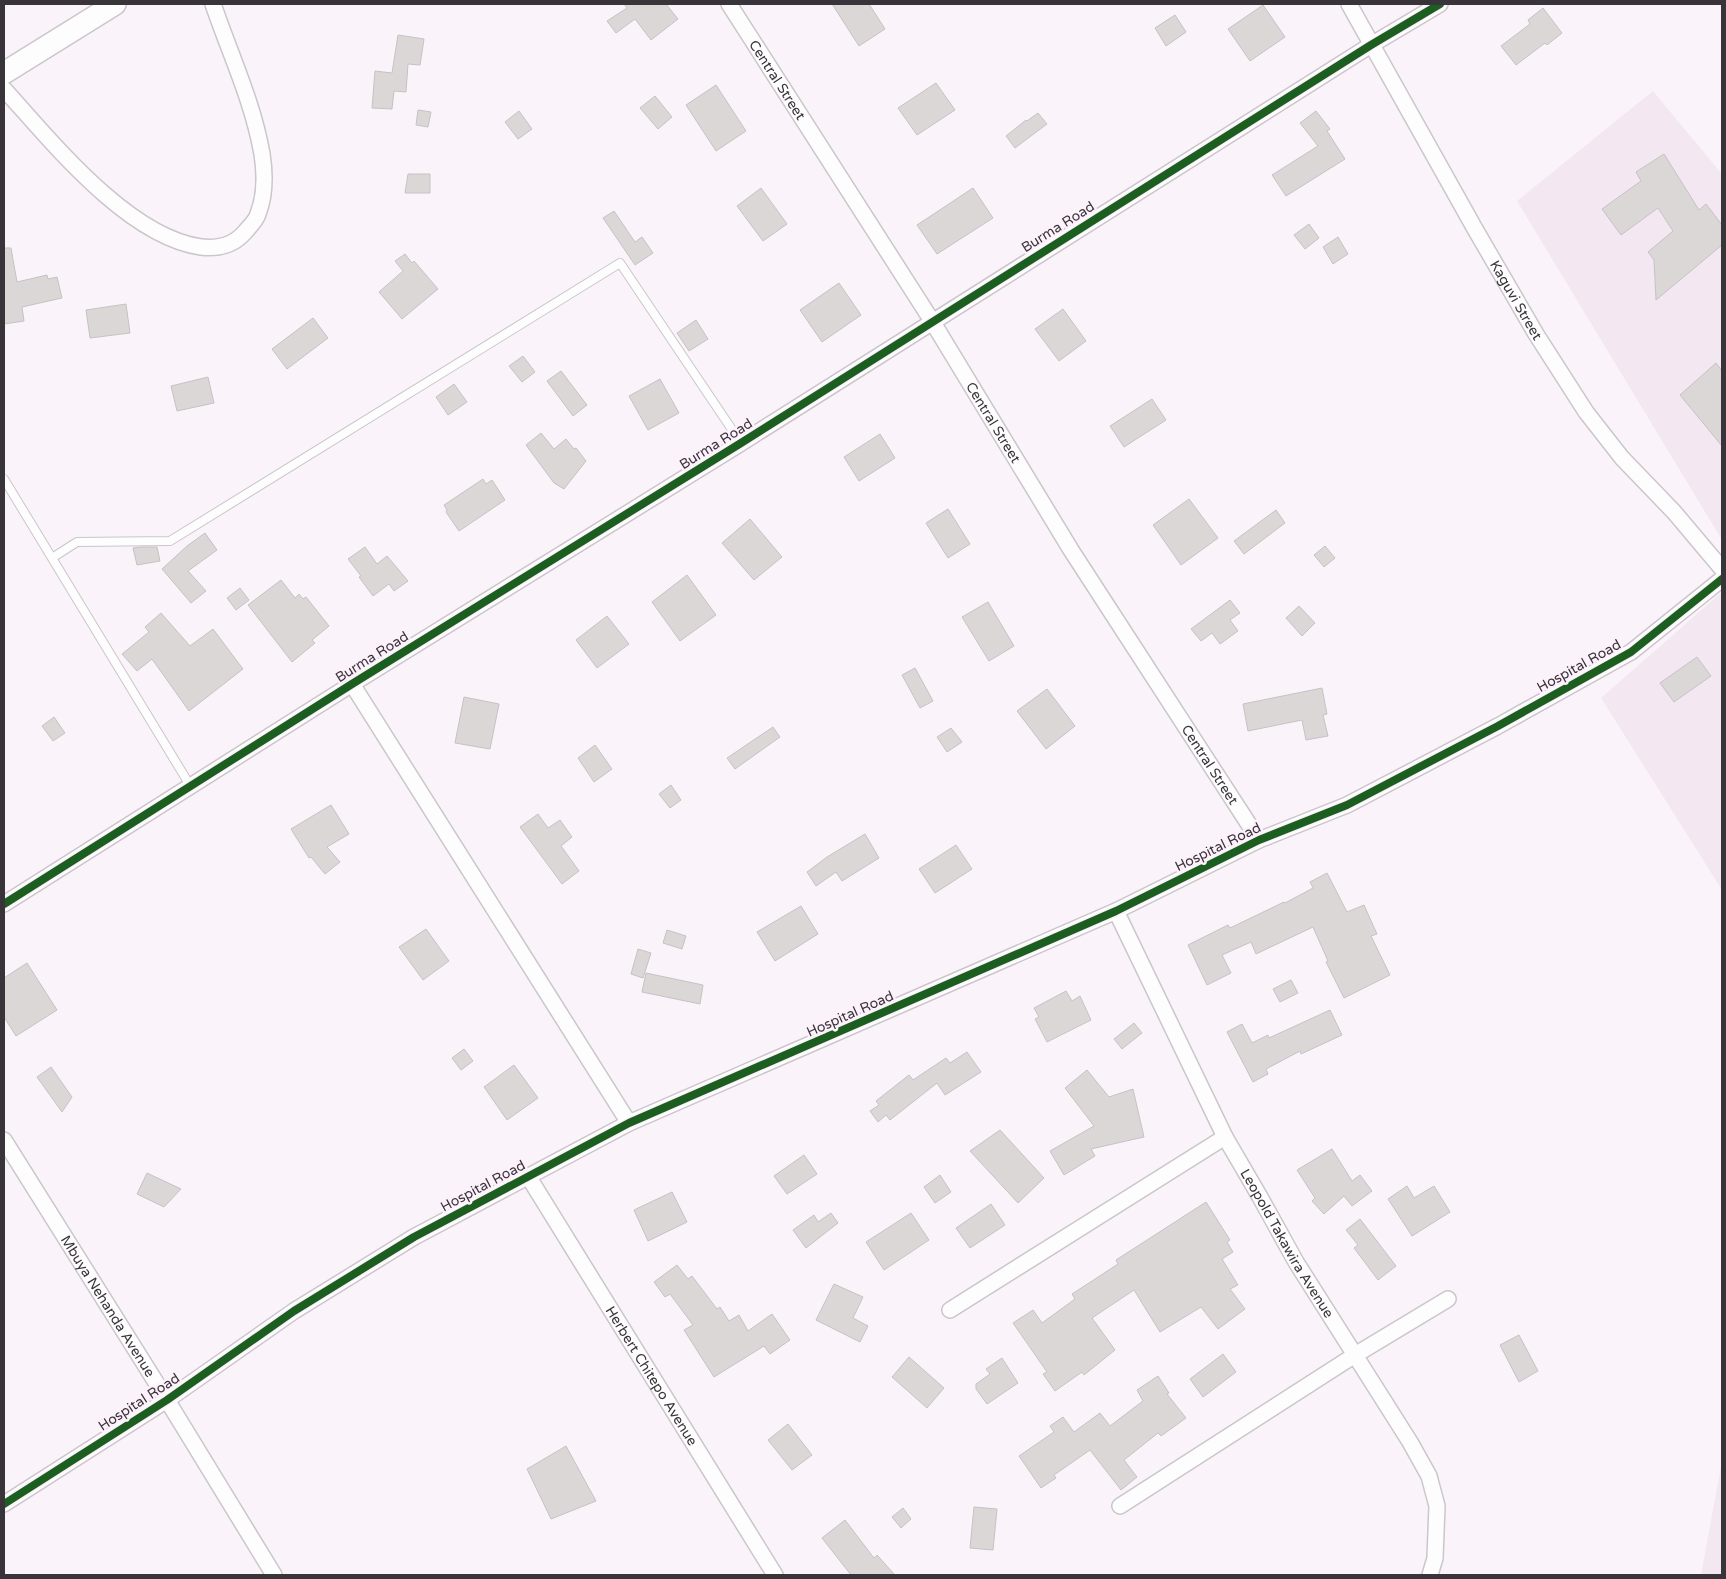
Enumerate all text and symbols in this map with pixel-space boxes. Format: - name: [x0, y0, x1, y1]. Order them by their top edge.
- street label: Central Street: [746, 37, 810, 124]
- street label: Burma Road: [1018, 198, 1098, 256]
- street label: Kaguvi Street: [1486, 257, 1546, 344]
- street label: Central Street: [962, 379, 1025, 466]
- street label: Burma Road: [676, 415, 756, 473]
- street label: Burma Road: [332, 628, 412, 686]
- street label: Hospital Road: [1534, 636, 1624, 696]
- street label: Central Street: [1178, 721, 1242, 808]
- street label: Hospital Road: [1172, 819, 1264, 875]
- street label: Hospital Road: [804, 987, 896, 1041]
- street label: Hospital Road: [438, 1157, 528, 1215]
- street label: Leopold Takawira Avenue: [1237, 1166, 1338, 1321]
- street label: Mbuya Nehanda Avenue: [57, 1232, 159, 1380]
- street label: Herbert Chitepo Avenue: [602, 1303, 701, 1449]
- street label: Hospital Road: [95, 1369, 183, 1435]

